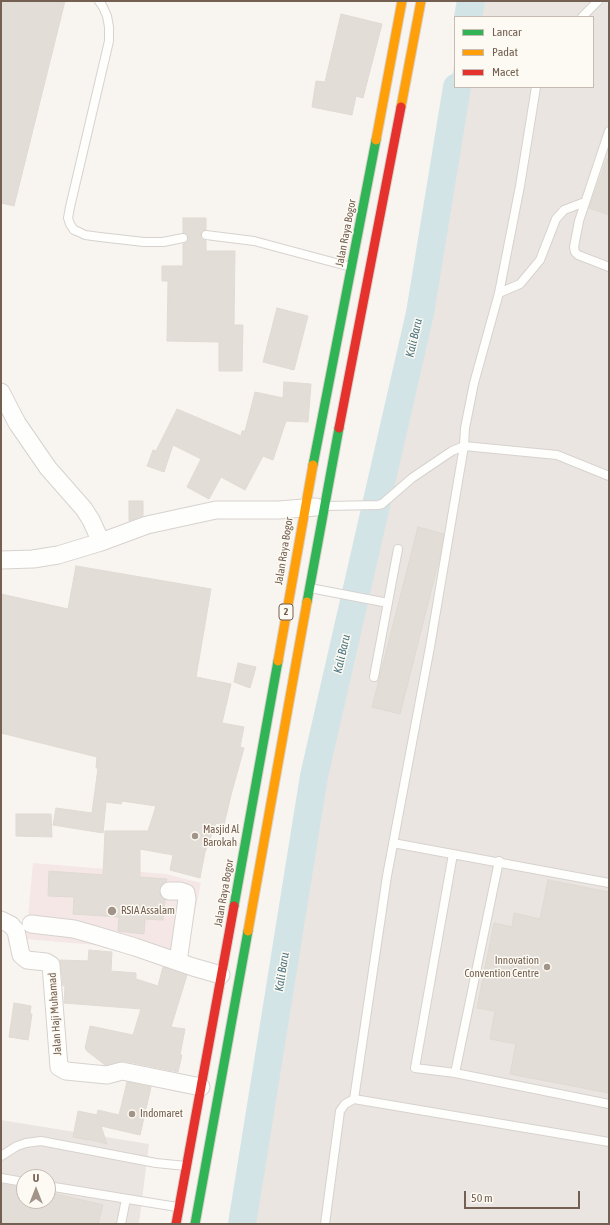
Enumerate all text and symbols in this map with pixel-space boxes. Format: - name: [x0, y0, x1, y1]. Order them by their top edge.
- legend: [454, 16, 594, 88]
- text: Lancar: [492, 25, 522, 39]
- text: Padat: [492, 45, 518, 59]
- text: Macet: [492, 65, 519, 79]
- street label: Jalan Raya Bogor: [333, 198, 359, 268]
- water label: Kali Baru: [403, 317, 425, 359]
- street label: Jalan Raya Bogor: [272, 516, 296, 586]
- road number: 2: [279, 604, 293, 620]
- water label: Kali Baru: [331, 633, 353, 675]
- place label: Masjid Al Barokah: [203, 823, 239, 849]
- marker: Masjid Al Barokah: [190, 831, 200, 841]
- street label: Jalan Raya Bogor: [212, 858, 236, 928]
- place label: RSIA Assalam: [121, 904, 175, 918]
- marker: RSIA Assalam: [106, 905, 118, 917]
- water label: Kali Baru: [272, 951, 292, 993]
- place label: Innovation Convention Centre: [464, 954, 539, 980]
- marker: Innovation Convention Centre: [542, 962, 552, 972]
- street label: Jalan Haji Muhamad: [46, 972, 64, 1056]
- place label: Indomaret: [140, 1107, 183, 1121]
- marker: Indomaret: [127, 1109, 137, 1119]
- north arrow: [16, 1169, 56, 1209]
- text: U: [33, 1172, 39, 1184]
- scale bar: [466, 1183, 582, 1209]
- text: 50 m: [471, 1191, 493, 1205]

